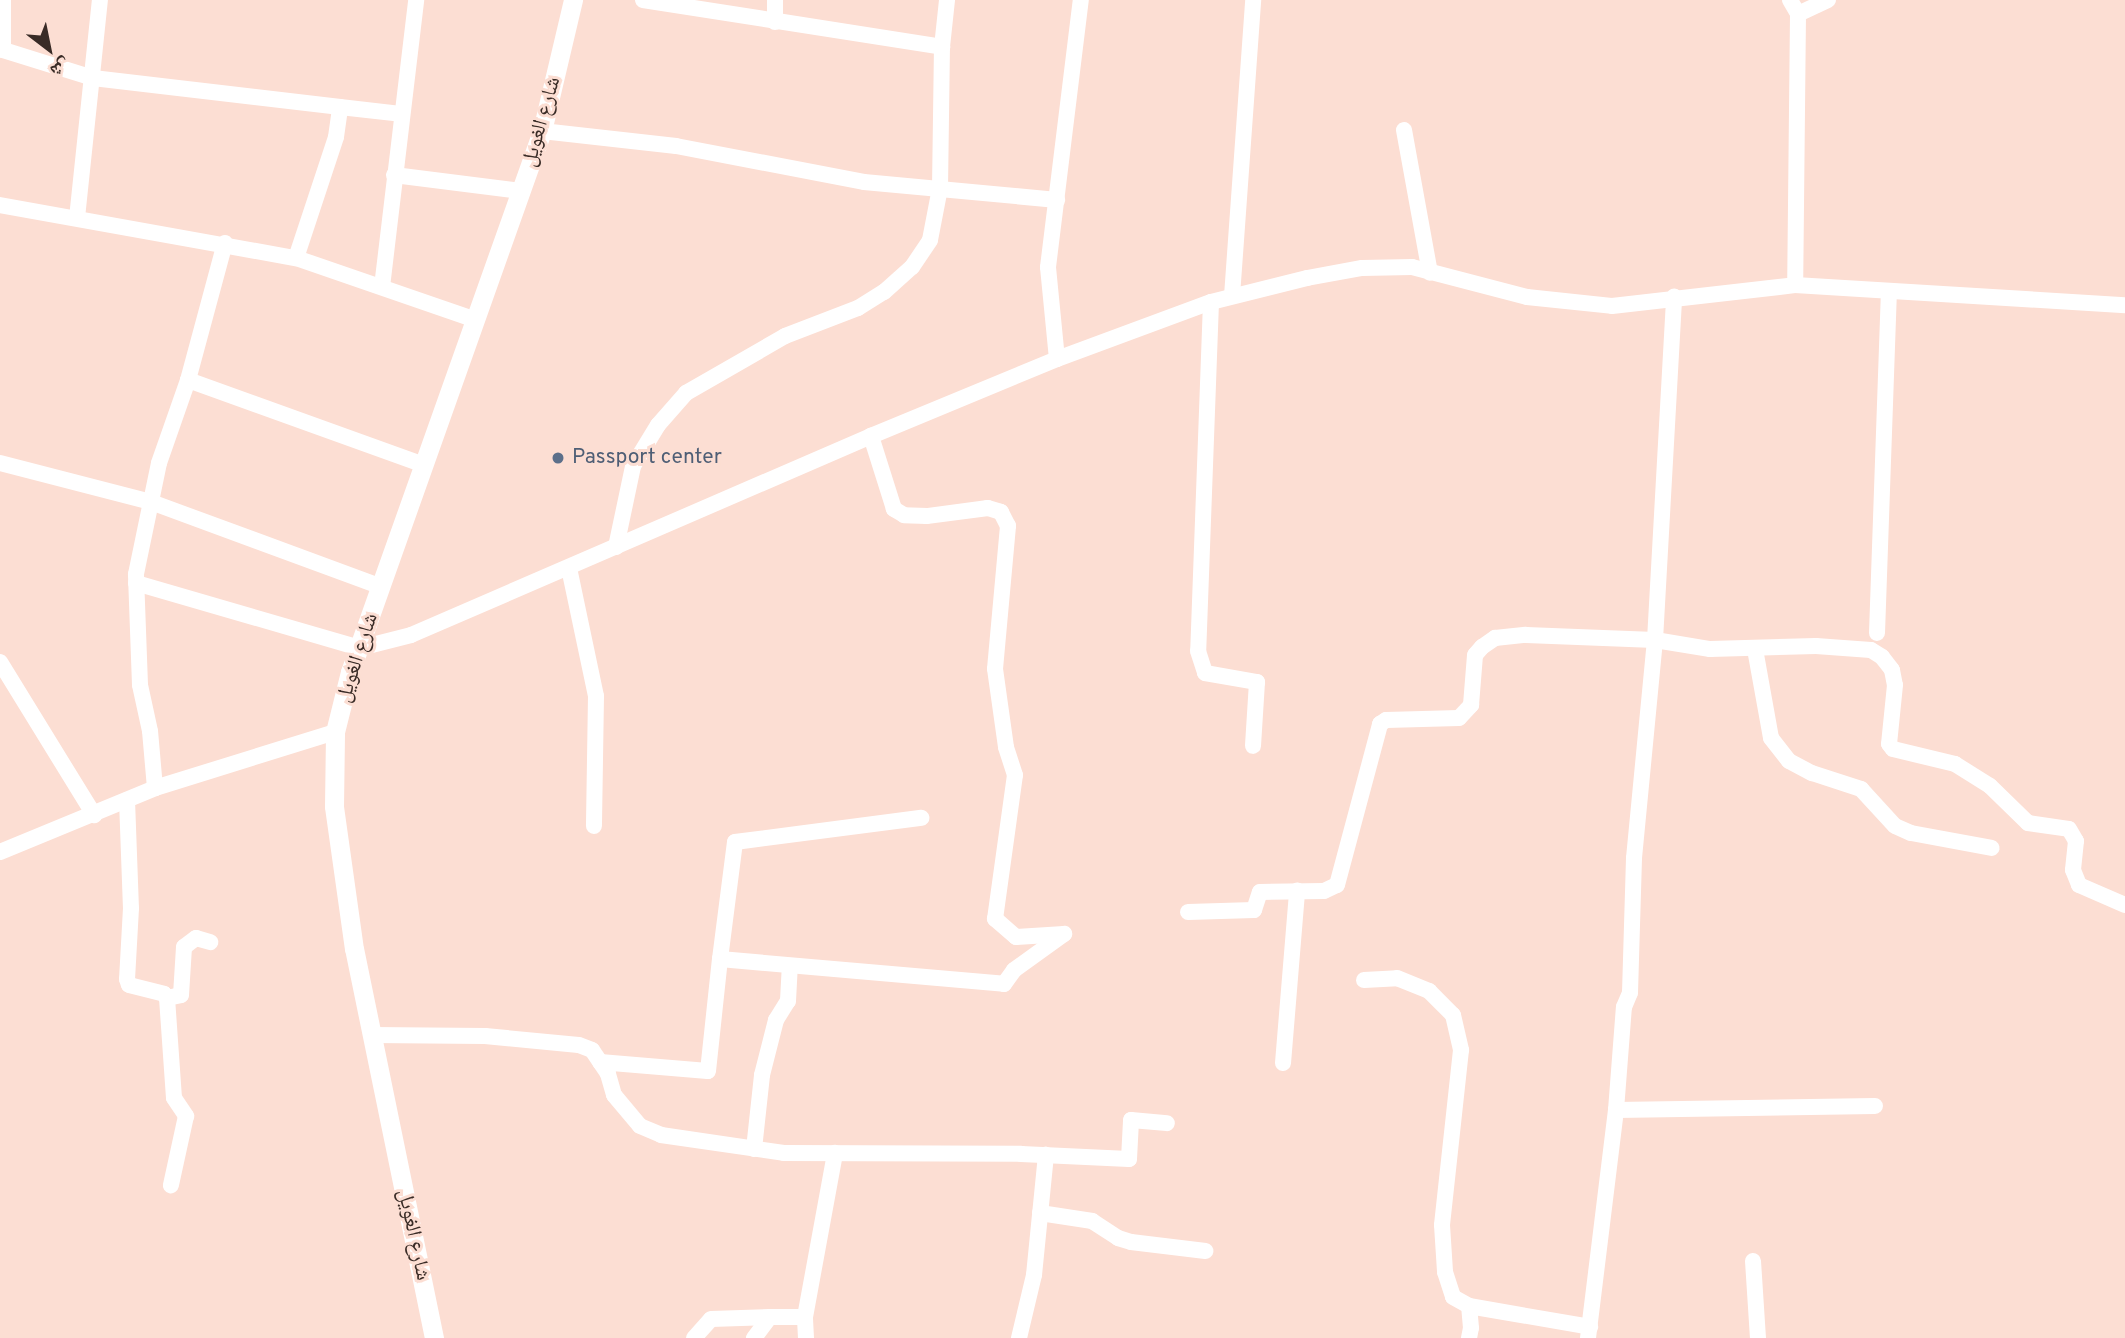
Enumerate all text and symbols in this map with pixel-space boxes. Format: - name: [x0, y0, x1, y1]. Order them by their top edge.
- north arrow: [14, 14, 84, 84]
- text: ش: [45, 51, 75, 82]
- street label: شارع الغويل: [517, 74, 567, 170]
- place label: Passport center: [572, 445, 722, 471]
- marker: Passport center: [550, 450, 566, 466]
- street label: شارع الغويل: [332, 610, 384, 706]
- street label: شارع الغويل: [391, 1187, 435, 1283]

